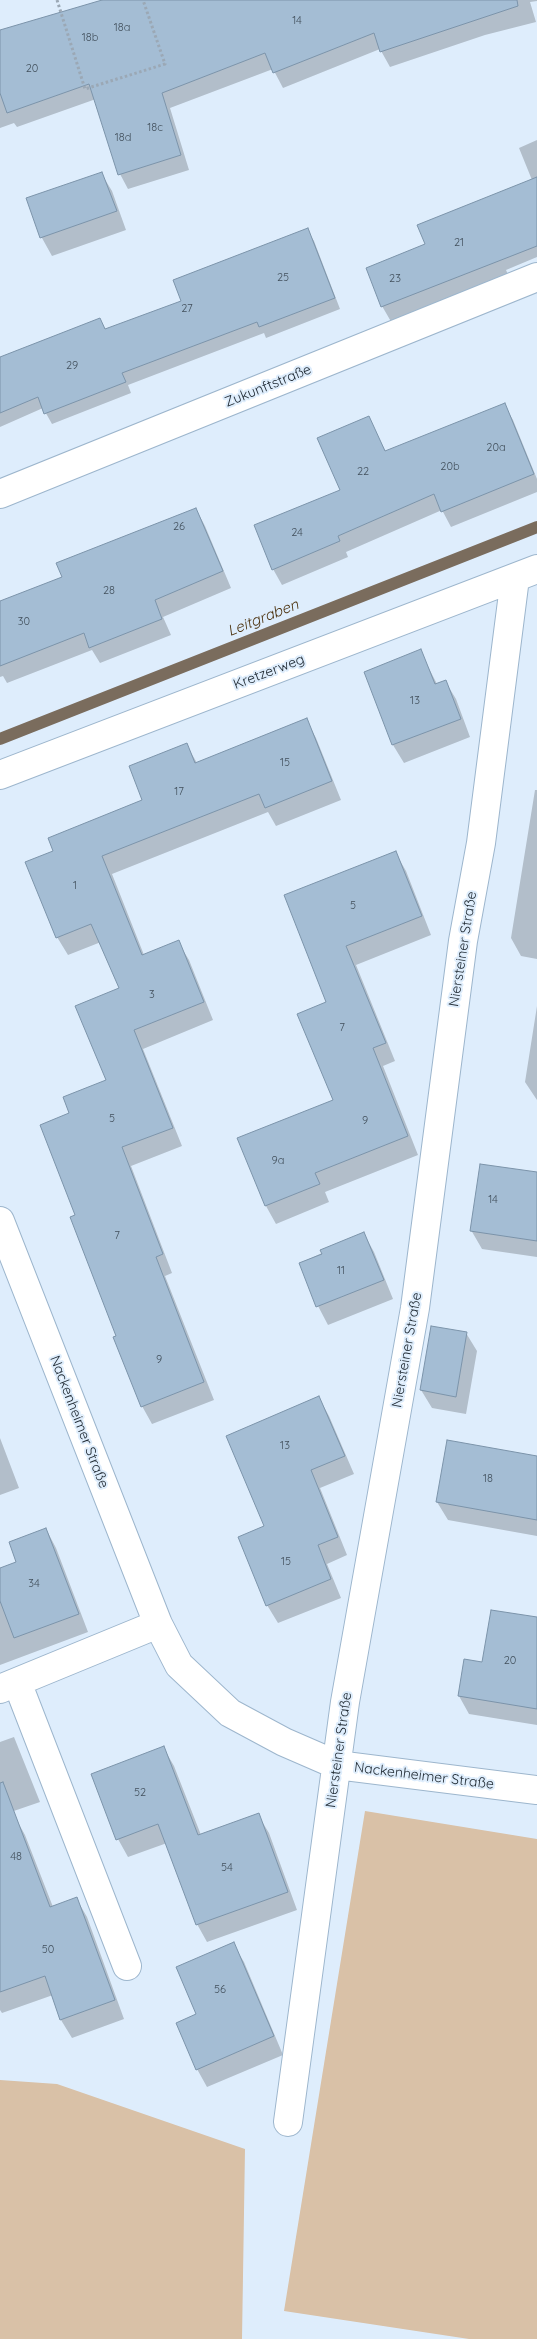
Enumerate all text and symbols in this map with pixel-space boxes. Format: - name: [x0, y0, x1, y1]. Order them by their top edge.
- house number: 14: [292, 14, 302, 28]
- house number: 18a: [114, 21, 130, 35]
- house number: 18b: [82, 31, 98, 45]
- house number: 20: [26, 62, 38, 76]
- house number: 18c: [147, 121, 163, 135]
- house number: 18d: [115, 131, 131, 145]
- house number: 21: [454, 236, 464, 250]
- house number: 25: [277, 271, 289, 285]
- house number: 23: [389, 272, 401, 286]
- house number: 27: [181, 302, 193, 316]
- house number: 29: [66, 359, 78, 373]
- street label: Zukunftstraße: [222, 361, 314, 411]
- house number: 20a: [486, 441, 506, 455]
- house number: 20b: [440, 460, 460, 474]
- house number: 22: [357, 465, 369, 479]
- house number: 26: [173, 520, 185, 534]
- house number: 24: [291, 526, 303, 540]
- house number: 28: [103, 584, 115, 598]
- water label: Leitgraben: [225, 596, 301, 640]
- house number: 30: [18, 615, 30, 629]
- street label: Kretzerweg: [231, 651, 307, 693]
- house number: 13: [410, 694, 420, 708]
- house number: 15: [280, 756, 290, 770]
- house number: 17: [174, 785, 184, 799]
- house number: 1: [73, 879, 77, 893]
- street label: Niersteiner Straße: [446, 890, 480, 1008]
- house number: 5: [350, 899, 356, 913]
- house number: 3: [149, 988, 155, 1002]
- house number: 7: [339, 1021, 345, 1035]
- house number: 5: [109, 1112, 115, 1126]
- house number: 9: [362, 1114, 368, 1128]
- house number: 9a: [272, 1154, 284, 1168]
- house number: 14: [488, 1193, 498, 1207]
- house number: 7: [114, 1229, 120, 1243]
- house number: 11: [337, 1264, 345, 1278]
- street label: Niersteiner Straße: [389, 1291, 425, 1409]
- street label: Nackenheimer Straße: [46, 1353, 112, 1491]
- house number: 9: [156, 1353, 162, 1367]
- house number: 13: [280, 1439, 290, 1453]
- house number: 18: [483, 1472, 493, 1486]
- house number: 15: [281, 1555, 291, 1569]
- house number: 34: [28, 1577, 40, 1591]
- house number: 20: [504, 1654, 516, 1668]
- street label: Niersteiner Straße: [323, 1691, 355, 1809]
- street label: Nackenheimer Straße: [353, 1759, 495, 1793]
- house number: 52: [134, 1786, 146, 1800]
- house number: 48: [10, 1850, 22, 1864]
- house number: 54: [221, 1861, 233, 1875]
- house number: 50: [42, 1943, 54, 1957]
- house number: 56: [214, 1983, 226, 1997]

